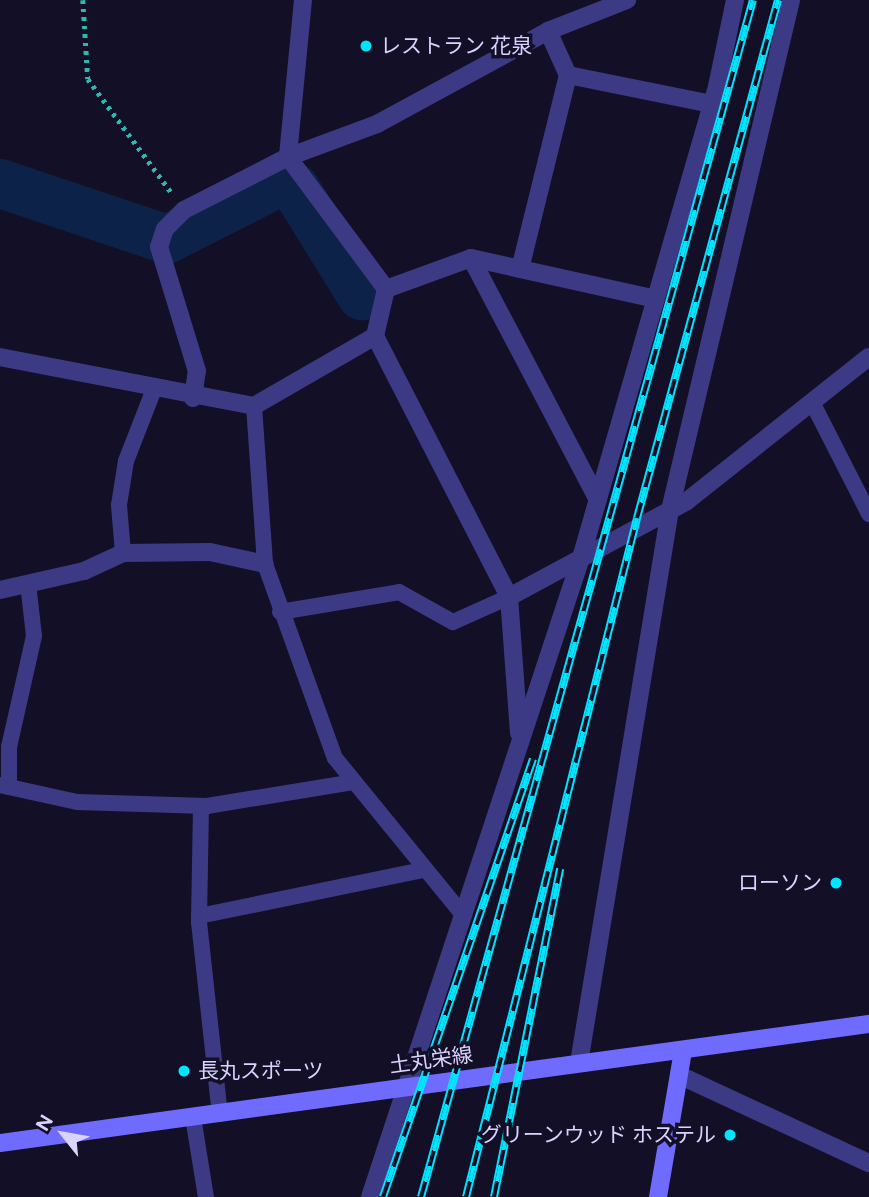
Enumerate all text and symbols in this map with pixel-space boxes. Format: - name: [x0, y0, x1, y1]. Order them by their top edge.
- place label: レストラン 花泉: [380, 33, 532, 59]
- marker: レストラン 花泉: [358, 38, 374, 54]
- place label: ローソン: [738, 870, 822, 896]
- marker: ローソン: [828, 875, 844, 891]
- street label: 土丸栄線: [388, 1042, 474, 1078]
- place label: 長丸スポーツ: [198, 1058, 324, 1084]
- marker: 長丸スポーツ: [176, 1063, 192, 1079]
- north arrow: [28, 1099, 98, 1169]
- text: N: [31, 1111, 58, 1135]
- place label: グリーンウッド ホステル: [480, 1122, 716, 1148]
- marker: グリーンウッド ホステル: [722, 1127, 738, 1143]

